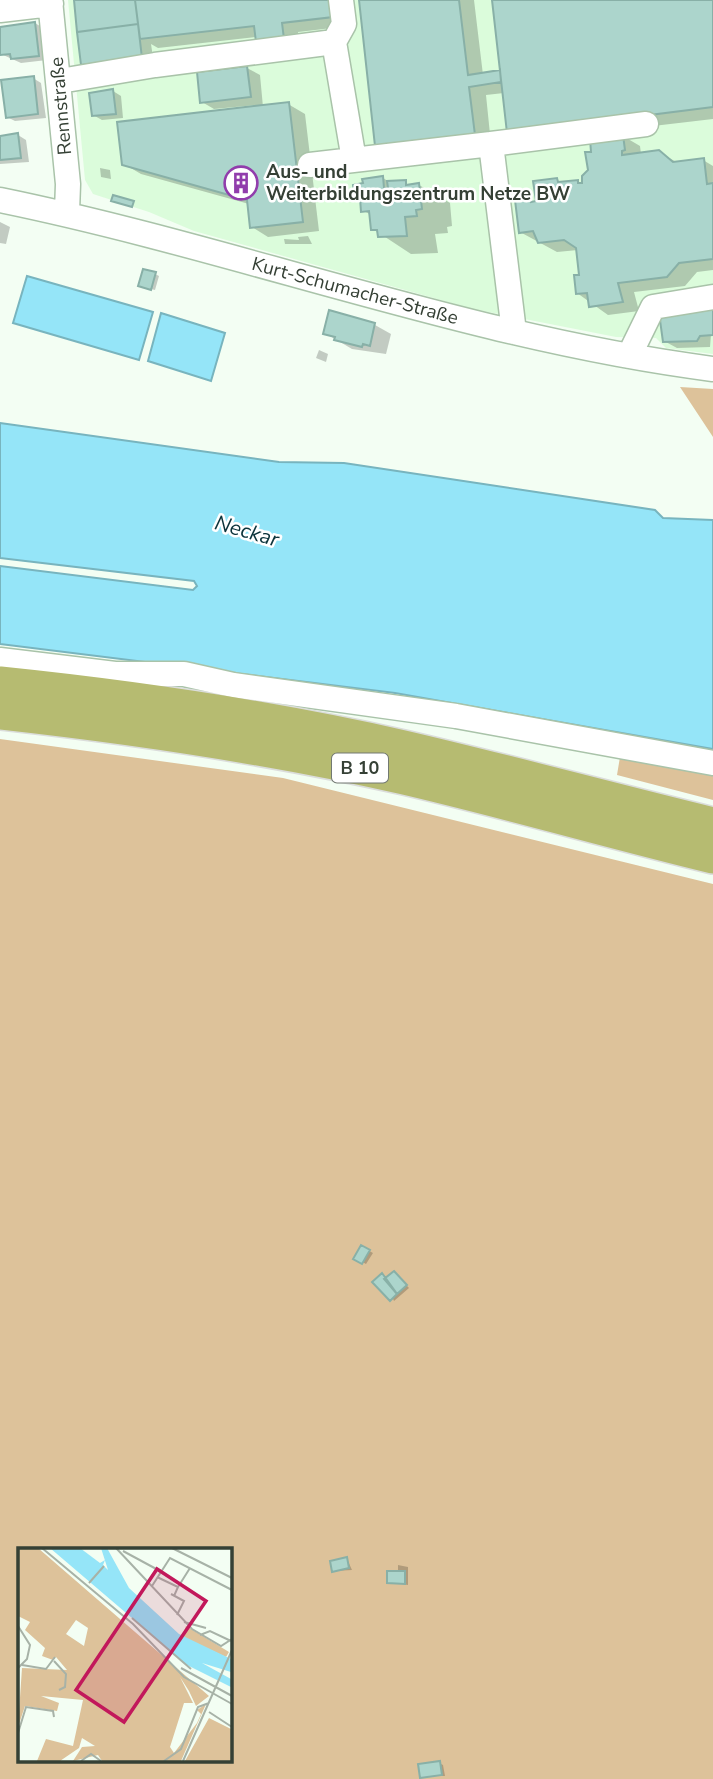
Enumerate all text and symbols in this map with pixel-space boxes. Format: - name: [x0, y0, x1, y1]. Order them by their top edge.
- street label: Rennstraße: [44, 56, 78, 156]
- place label: Aus- und Weiterbildungszentrum Netze BW: [266, 159, 570, 207]
- building icon: Aus- und Weiterbildungszentrum Netze BW: [222, 164, 260, 202]
- street label: Kurt-Schumacher-Straße: [249, 251, 461, 331]
- water label: Neckar: [212, 509, 283, 554]
- road number: B 10: [332, 754, 388, 782]
- inset map: [18, 1548, 231, 1762]

